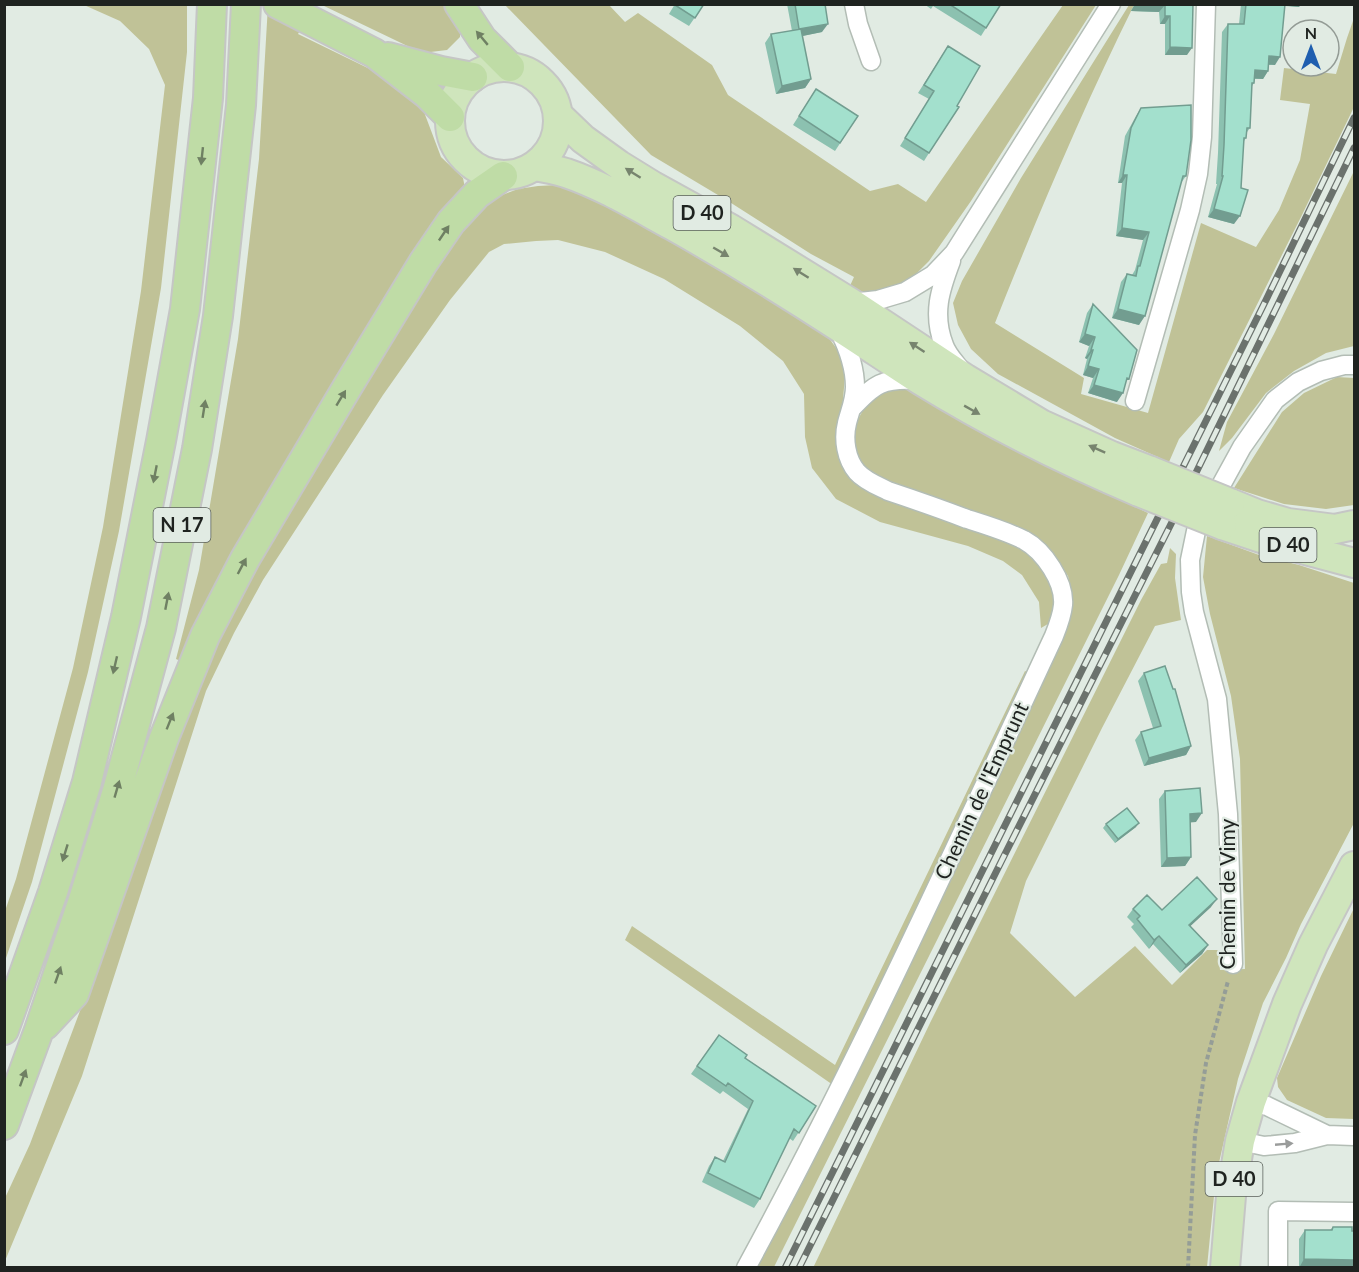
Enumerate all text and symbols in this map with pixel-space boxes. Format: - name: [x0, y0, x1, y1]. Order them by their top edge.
- north arrow: [1281, 18, 1341, 78]
- text: N: [1305, 23, 1317, 42]
- one-way arrow: [475, 30, 488, 46]
- one-way arrow: [197, 147, 207, 166]
- one-way arrow: [625, 168, 641, 179]
- road number: D 40: [674, 196, 730, 230]
- one-way arrow: [438, 225, 450, 241]
- one-way arrow: [713, 247, 729, 258]
- one-way arrow: [793, 267, 809, 278]
- one-way arrow: [910, 341, 926, 353]
- one-way arrow: [335, 390, 346, 406]
- one-way arrow: [199, 400, 208, 419]
- one-way arrow: [963, 404, 980, 414]
- one-way arrow: [1088, 444, 1106, 454]
- one-way arrow: [150, 464, 159, 483]
- road number: N 17: [154, 508, 210, 542]
- road number: D 40: [1260, 528, 1316, 562]
- one-way arrow: [237, 557, 247, 574]
- one-way arrow: [162, 591, 172, 610]
- one-way arrow: [109, 655, 119, 674]
- street label: Chemin de l'Emprunt: [929, 697, 1033, 883]
- one-way arrow: [165, 712, 175, 730]
- one-way arrow: [113, 780, 122, 798]
- street label: Chemin de Vimy: [1214, 818, 1239, 969]
- one-way arrow: [60, 844, 69, 862]
- one-way arrow: [54, 966, 63, 984]
- one-way arrow: [18, 1069, 28, 1087]
- one-way arrow: [1274, 1139, 1293, 1149]
- road number: D 40: [1206, 1162, 1262, 1196]

